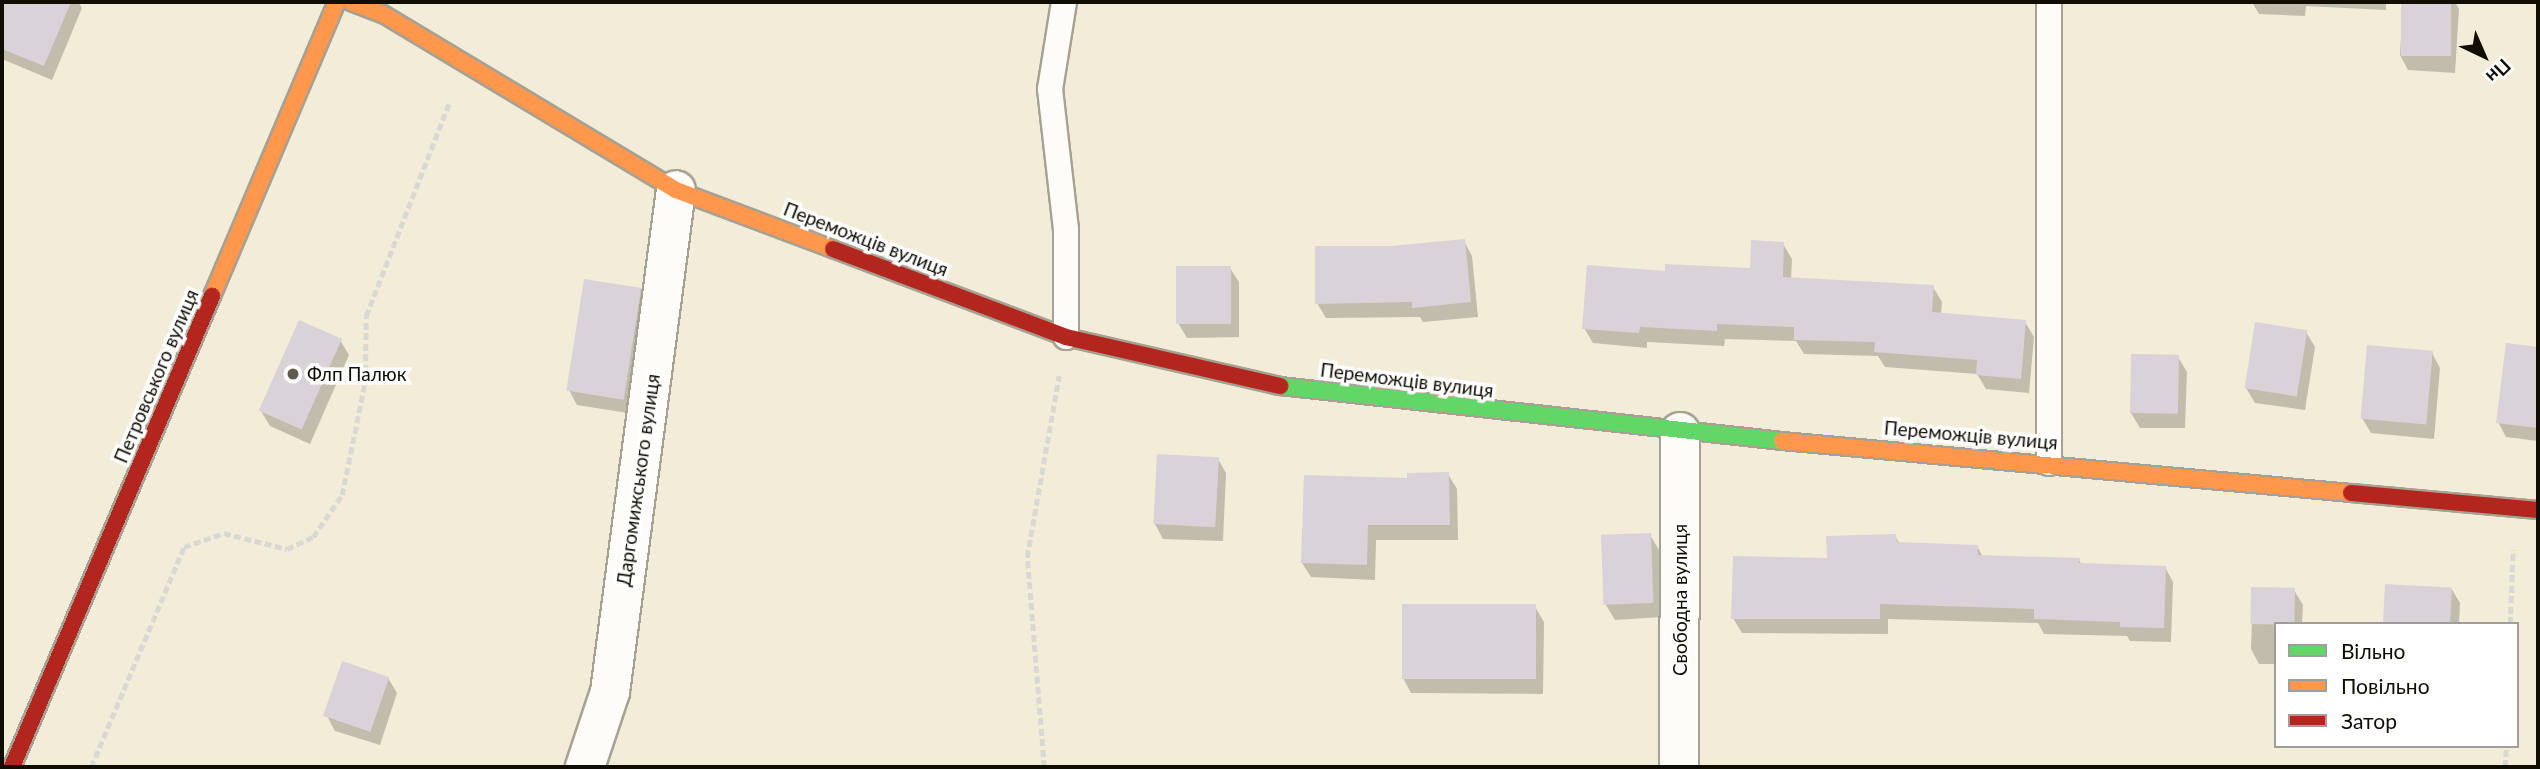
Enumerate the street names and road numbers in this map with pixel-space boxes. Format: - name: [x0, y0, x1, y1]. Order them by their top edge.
- street label: Переможців вулиця: [780, 197, 952, 281]
- street label: Петровського вулиця: [109, 286, 203, 466]
- street label: Переможців вулиця: [1319, 358, 1495, 402]
- street label: Даргомижського вулиця: [612, 372, 664, 588]
- street label: Переможців вулиця: [1883, 416, 2059, 454]
- street label: Свободна вулиця: [1669, 524, 1691, 676]

